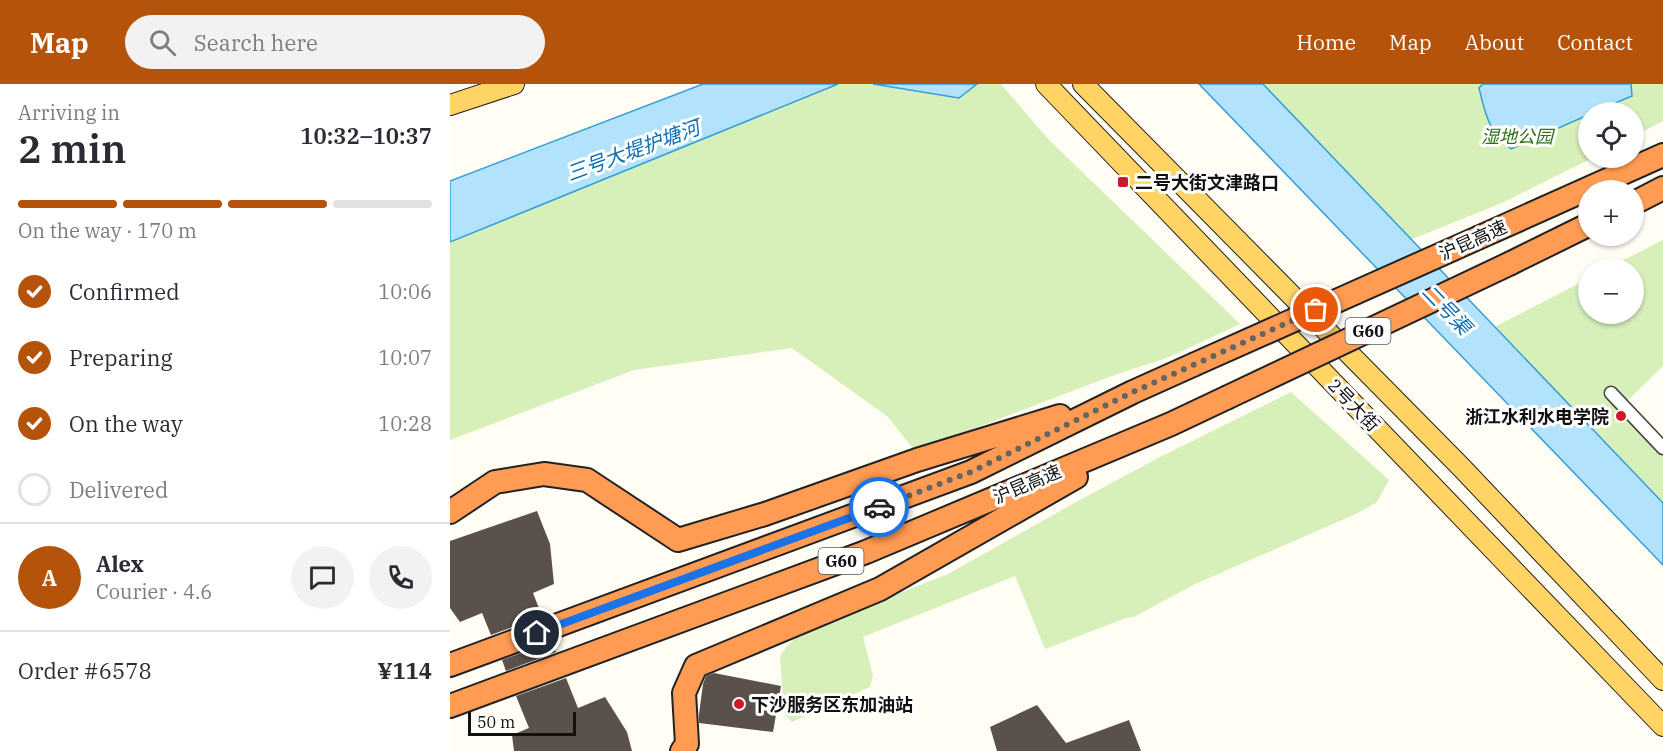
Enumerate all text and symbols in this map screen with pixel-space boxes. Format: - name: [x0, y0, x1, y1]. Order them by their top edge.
- search box: [125, 15, 545, 69]
- text: Map: [30, 24, 89, 61]
- icon: search: [146, 26, 179, 59]
- text: Search here: [194, 28, 318, 57]
- text: Home: [1296, 28, 1356, 56]
- text: Map: [1389, 28, 1432, 56]
- text: About: [1465, 28, 1524, 56]
- text: Contact: [1557, 28, 1633, 56]
- text: Arriving in: [18, 99, 120, 126]
- map controls: [1578, 102, 1644, 324]
- button: locate: [1578, 102, 1644, 168]
- water label: 三号大堤护塘河: [563, 112, 707, 187]
- text: 10:32–10:37: [300, 121, 432, 150]
- text: 2 min: [18, 123, 126, 174]
- park label: 湿地公园: [1481, 125, 1556, 148]
- place label: 二号大街文津路口: [1135, 171, 1279, 194]
- marker: 二号大街文津路口: [1116, 175, 1130, 189]
- button: +: [1578, 180, 1644, 246]
- street label: 沪昆高速: [1435, 215, 1511, 265]
- text: On the way · 170 m: [18, 217, 197, 244]
- button: −: [1578, 258, 1644, 324]
- icon: check: [18, 275, 51, 308]
- text: Confirmed: [69, 277, 180, 306]
- text: 10:06: [378, 278, 432, 305]
- water label: 二号渠: [1416, 278, 1480, 342]
- pin: [1290, 284, 1341, 335]
- icon: bag: [1299, 293, 1332, 326]
- road number: G60: [1346, 318, 1390, 344]
- icon: check: [18, 341, 51, 374]
- text: Preparing: [69, 343, 173, 372]
- text: 10:07: [378, 344, 432, 371]
- street label: 2号大街: [1323, 374, 1385, 436]
- place label: 浙江水利水电学院: [1465, 405, 1609, 428]
- icon: check: [18, 407, 51, 440]
- text: On the way: [69, 409, 183, 438]
- marker: 浙江水利水电学院: [1614, 409, 1628, 423]
- text: 10:28: [378, 410, 432, 437]
- street label: 沪昆高速: [989, 459, 1065, 509]
- text: Delivered: [69, 475, 168, 504]
- courier: [849, 477, 909, 537]
- icon: car: [863, 491, 896, 524]
- button: chat: [291, 546, 354, 609]
- button: phone: [369, 546, 432, 609]
- road number: G60: [818, 548, 864, 574]
- text: Alex: [96, 549, 144, 578]
- text: A: [42, 563, 57, 592]
- text: Courier · 4.6: [96, 578, 212, 605]
- pin: [511, 607, 562, 658]
- icon: home: [520, 616, 553, 649]
- text: Order #6578: [18, 656, 152, 685]
- text: ¥114: [377, 656, 432, 685]
- place label: 下沙服务区东加油站: [751, 693, 913, 716]
- marker: 下沙服务区东加油站: [732, 697, 746, 711]
- scale bar: [468, 709, 576, 736]
- text: 50 m: [477, 712, 515, 732]

